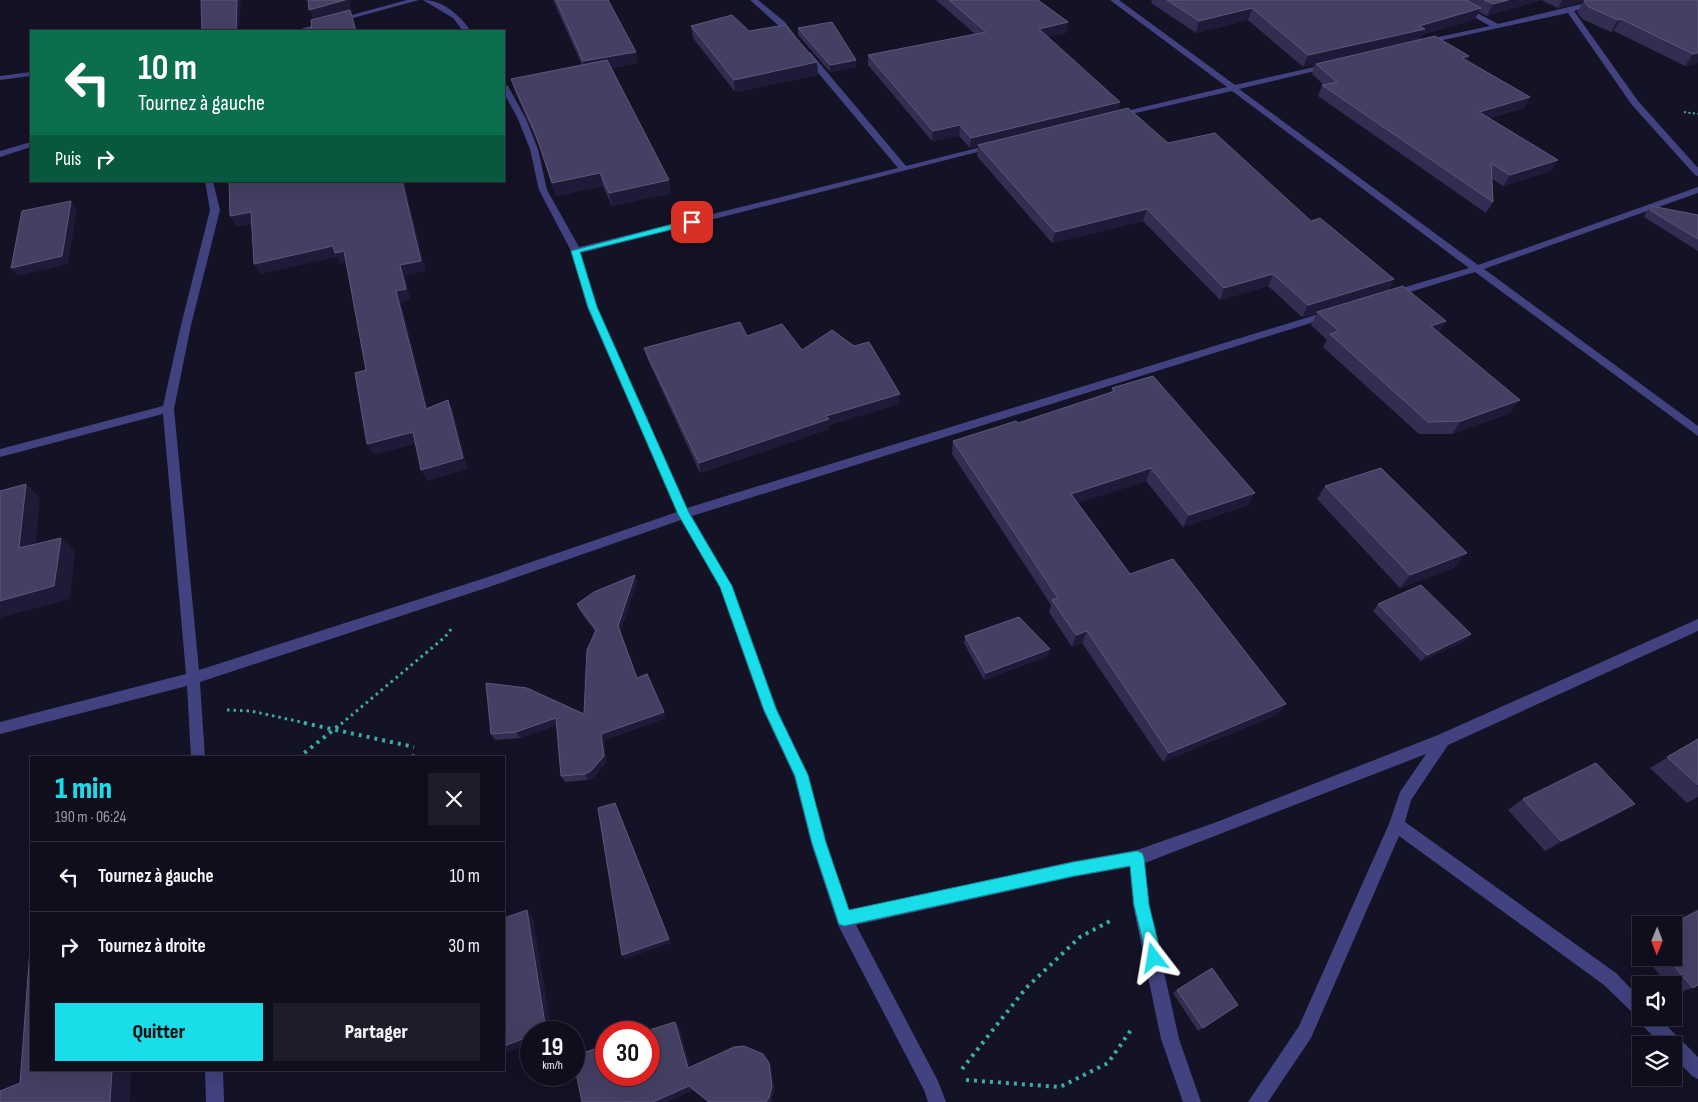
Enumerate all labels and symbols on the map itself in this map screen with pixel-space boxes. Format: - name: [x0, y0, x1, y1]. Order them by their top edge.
- pin: [671, 201, 713, 243]
- north arrow: [1632, 916, 1682, 966]
- position arrow: [1127, 931, 1179, 983]
- speed limit sign: 30: [595, 1021, 660, 1086]

